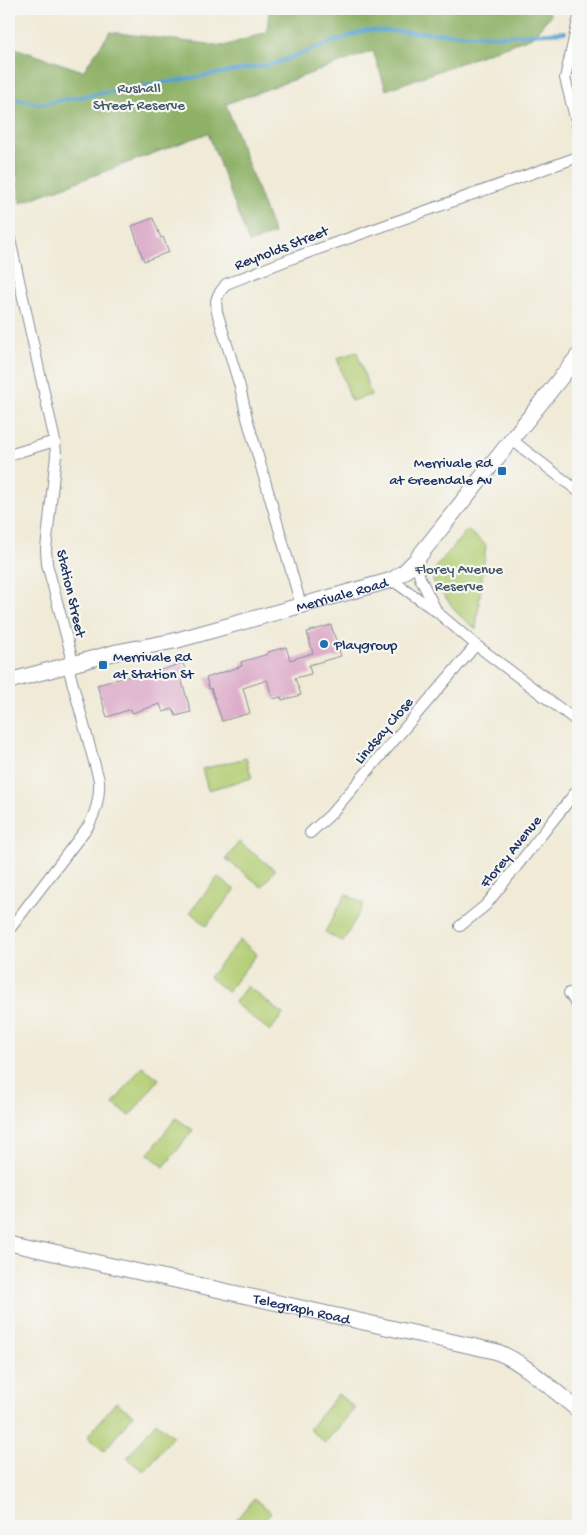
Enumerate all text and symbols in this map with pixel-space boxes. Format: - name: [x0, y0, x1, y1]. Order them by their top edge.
- park label: Rushall Street Reserve: [93, 80, 185, 115]
- street label: Reynolds Street: [232, 222, 333, 275]
- place label: Merrivale Rd at Greendale Av: [389, 455, 493, 490]
- marker: Merrivale Rd at Greendale Av: [496, 465, 508, 477]
- street label: Station Street: [51, 548, 89, 641]
- park label: Florey Avenue Reserve: [414, 561, 503, 596]
- street label: Merrivale Road: [294, 574, 391, 617]
- place label: Playgroup: [333, 637, 398, 655]
- marker: Playgroup: [318, 638, 330, 650]
- place label: Merrivale Rd at Station St: [113, 649, 195, 684]
- marker: Merrivale Rd at Station St: [97, 659, 109, 671]
- street label: Lindsay Close: [351, 694, 418, 768]
- street label: Florey Avenue: [476, 812, 546, 893]
- street label: Telegraph Road: [250, 1290, 353, 1330]

